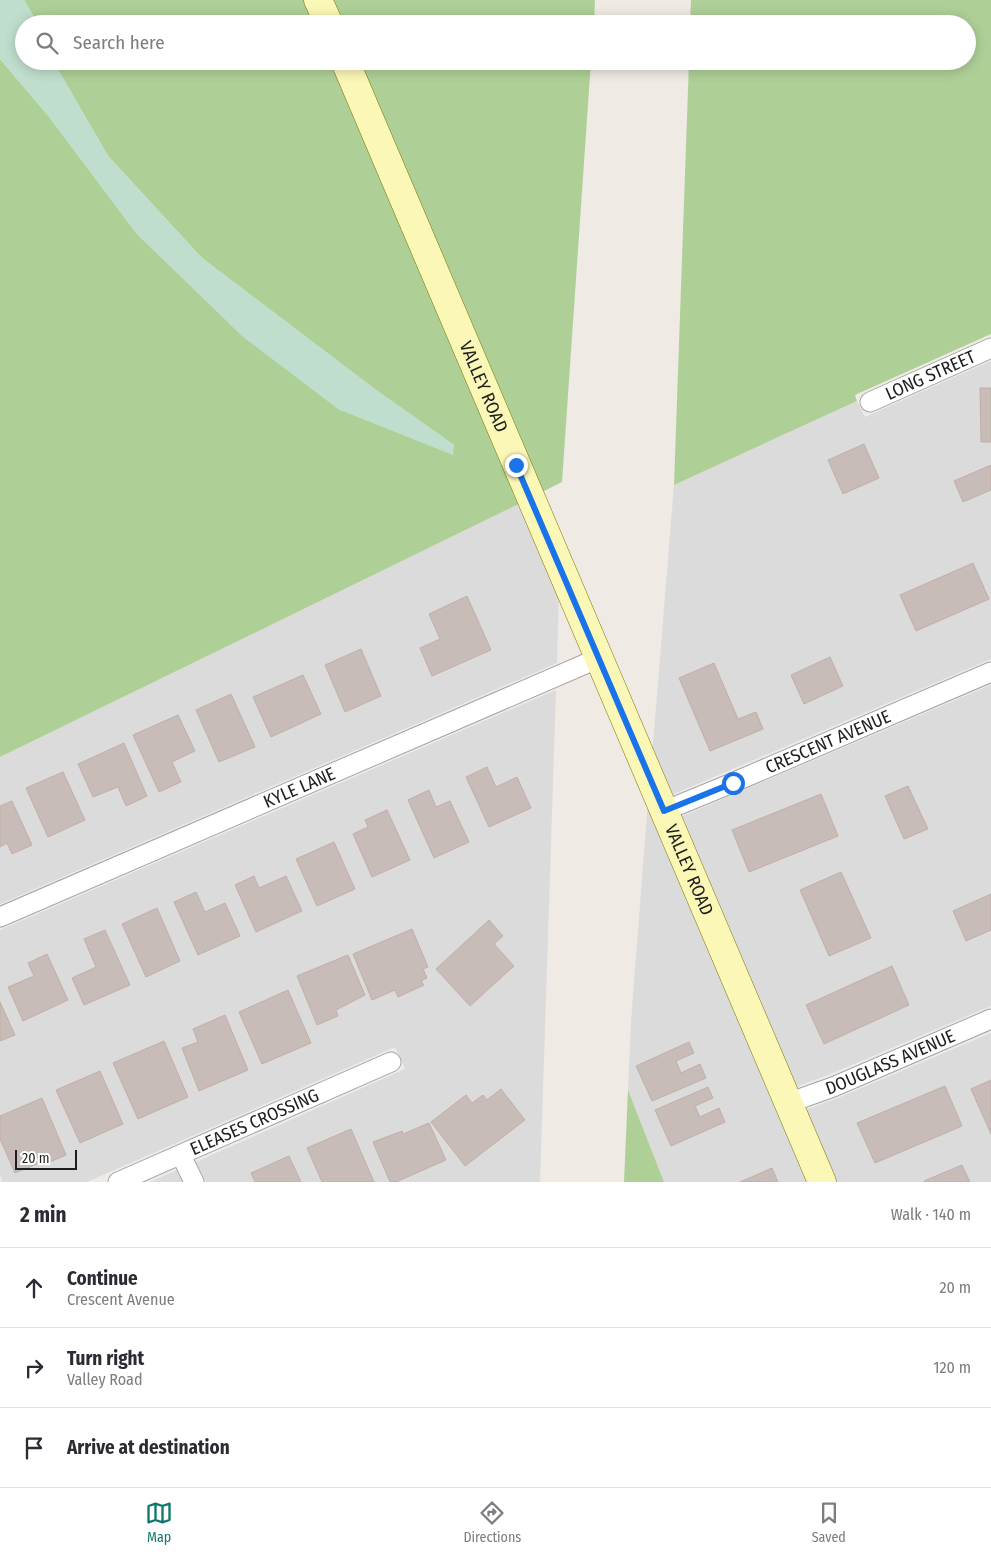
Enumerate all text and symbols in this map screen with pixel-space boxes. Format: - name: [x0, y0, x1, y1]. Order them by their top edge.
- search box: [15, 15, 976, 70]
- icon: search: [33, 29, 61, 57]
- text: Search here: [73, 31, 165, 54]
- street label: VALLEY ROAD: [455, 338, 513, 436]
- street label: LONG STREET: [882, 345, 979, 405]
- route end: [505, 454, 528, 477]
- street label: CRESCENT AVENUE: [762, 705, 894, 778]
- street label: KYLE LANE: [260, 762, 338, 813]
- route start: [722, 772, 745, 795]
- street label: VALLEY ROAD: [660, 821, 718, 919]
- street label: DOUGLASS AVENUE: [823, 1025, 958, 1100]
- street label: ELEASES CROSSING: [187, 1084, 322, 1160]
- scale bar: [15, 1147, 78, 1170]
- text: 20 m: [22, 1150, 50, 1167]
- text: 2 min: [20, 1202, 67, 1228]
- text: Walk · 140 m: [891, 1205, 971, 1224]
- text: Continue: [67, 1267, 138, 1290]
- icon: ahead: [20, 1274, 48, 1302]
- text: 20 m: [940, 1278, 971, 1297]
- text: Crescent Avenue: [67, 1290, 175, 1309]
- text: Turn right: [67, 1347, 144, 1370]
- icon: right: [20, 1354, 48, 1382]
- text: 120 m: [933, 1358, 971, 1377]
- text: Valley Road: [67, 1370, 142, 1389]
- icon: arrive: [20, 1434, 48, 1462]
- text: Arrive at destination: [67, 1436, 230, 1459]
- tab: Map: [145, 1499, 173, 1546]
- tab: Directions: [463, 1499, 521, 1546]
- tab: Saved: [812, 1499, 846, 1546]

